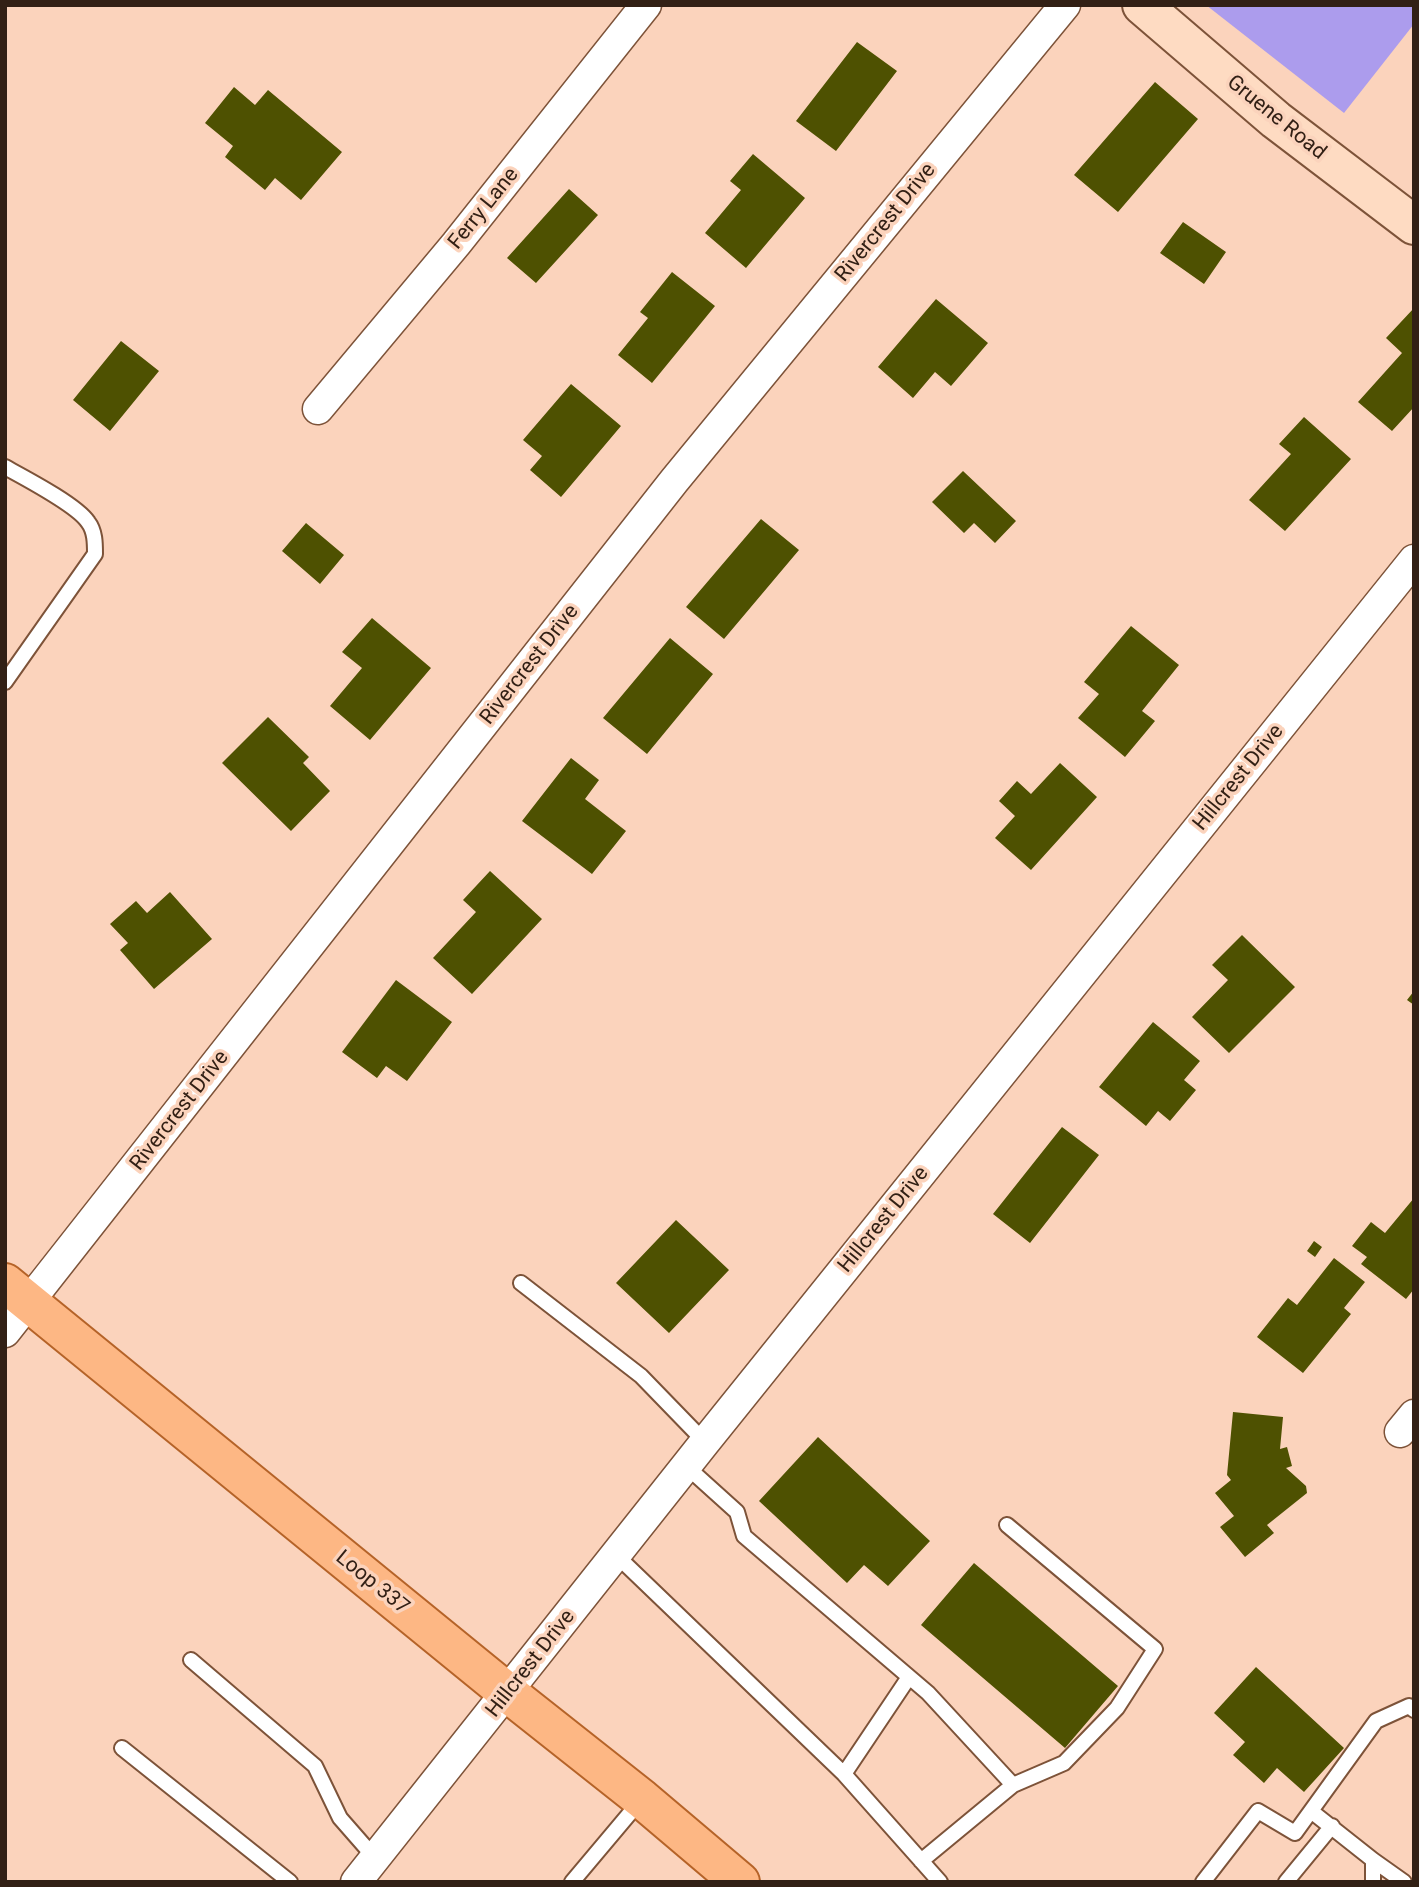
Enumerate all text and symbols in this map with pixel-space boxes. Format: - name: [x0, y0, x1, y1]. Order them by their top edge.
- street label: Gruene Road: [1221, 70, 1331, 166]
- street label: Rivercrest Drive: [830, 159, 942, 287]
- street label: Ferry Lane: [444, 163, 524, 255]
- street label: Rivercrest Drive: [475, 600, 585, 730]
- street label: Hillcrest Drive: [1188, 720, 1290, 836]
- street label: Rivercrest Drive: [125, 1046, 235, 1176]
- street label: Hillcrest Drive: [833, 1162, 935, 1278]
- street label: Loop 337: [330, 1546, 414, 1620]
- street label: Hillcrest Drive: [481, 1605, 581, 1723]

